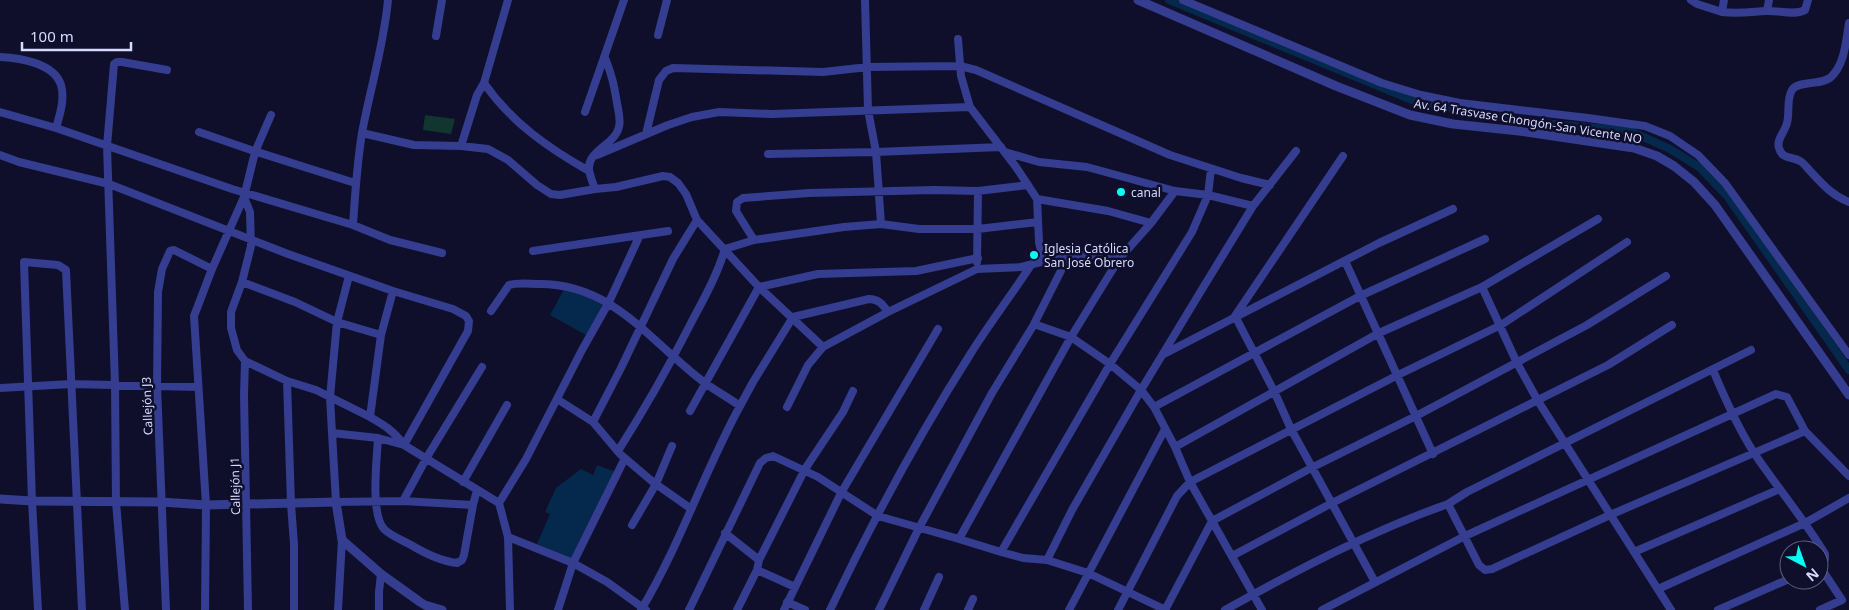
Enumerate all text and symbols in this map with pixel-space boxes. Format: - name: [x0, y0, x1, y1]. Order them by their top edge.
- scale bar: [22, 20, 131, 52]
- text: 100 m: [30, 26, 74, 46]
- street label: Av. 64 Trasvase Chongón-San Vicente NO: [1413, 95, 1643, 147]
- place label: canal: [1131, 184, 1161, 201]
- marker: canal: [1115, 186, 1127, 198]
- place label: Iglesia Católica San José Obrero: [1044, 240, 1134, 271]
- marker: Iglesia Católica San José Obrero: [1028, 249, 1040, 261]
- street label: Callejón J3: [137, 376, 157, 435]
- street label: Callejón J1: [226, 457, 244, 515]
- north arrow: [1779, 540, 1829, 590]
- text: N: [1802, 564, 1823, 586]

